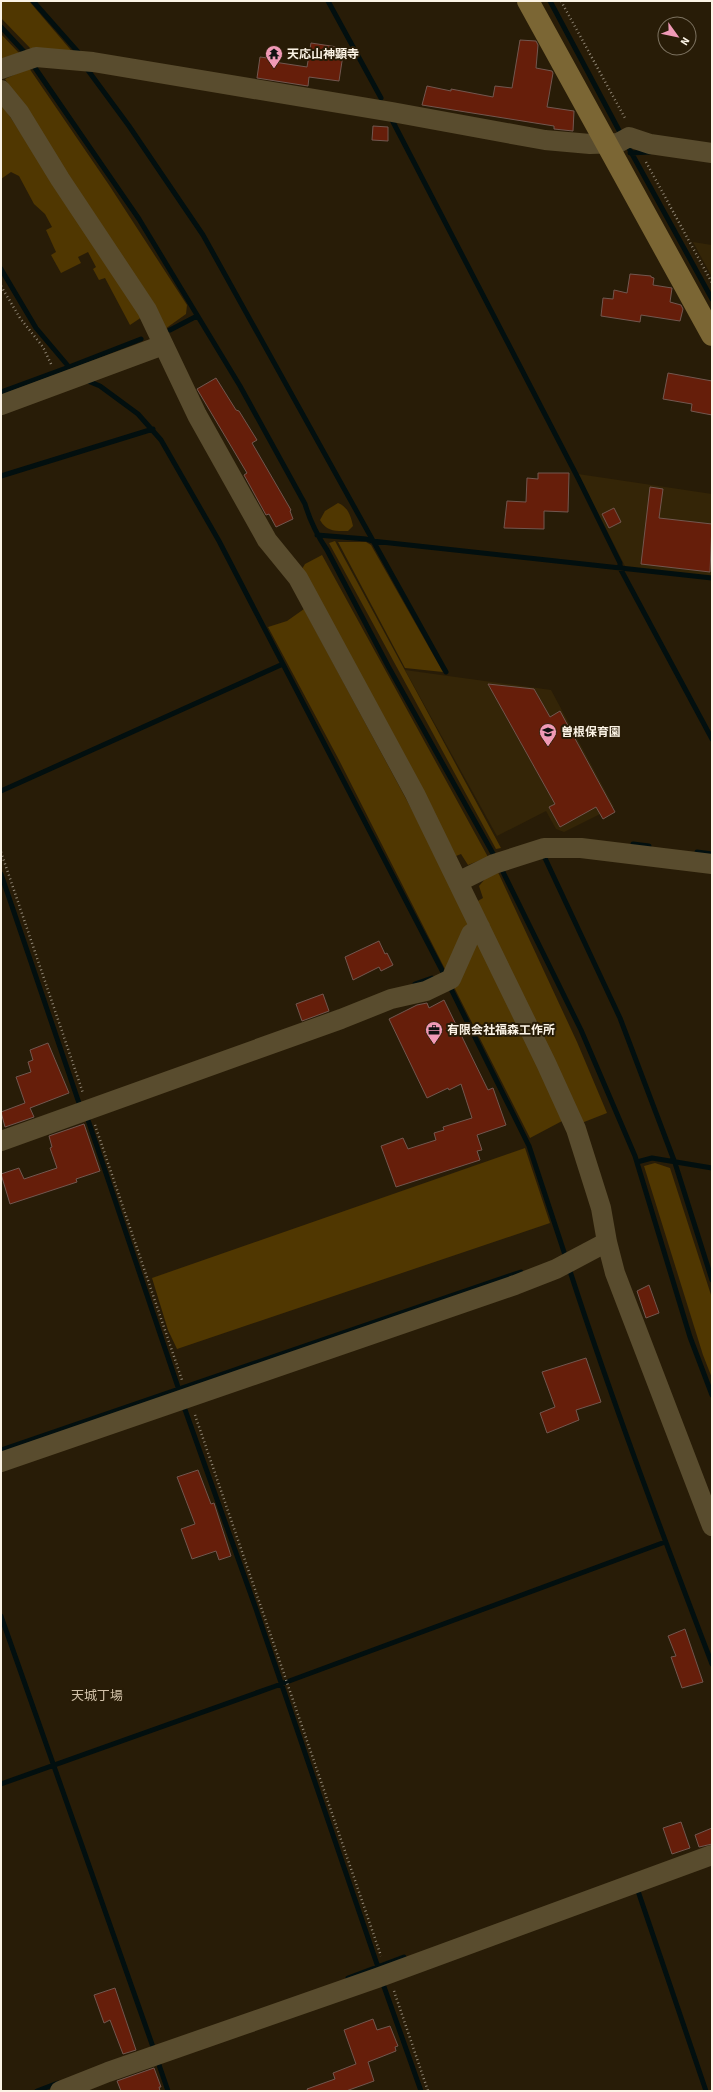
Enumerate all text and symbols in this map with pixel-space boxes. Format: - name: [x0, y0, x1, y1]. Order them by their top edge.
- north arrow: [657, 16, 697, 56]
- text: N: [677, 34, 693, 48]
- temple icon: 天応山神顕寺: [264, 44, 284, 69]
- place label: 天応山神顕寺: [287, 46, 359, 63]
- school or university icon: 曽根保育園: [538, 722, 558, 747]
- place label: 曽根保育園: [561, 724, 621, 741]
- office icon: 有限会社福森工作所: [424, 1020, 444, 1045]
- place label: 有限会社福森工作所: [447, 1022, 555, 1039]
- district label: 天城丁場: [71, 1687, 123, 1705]

